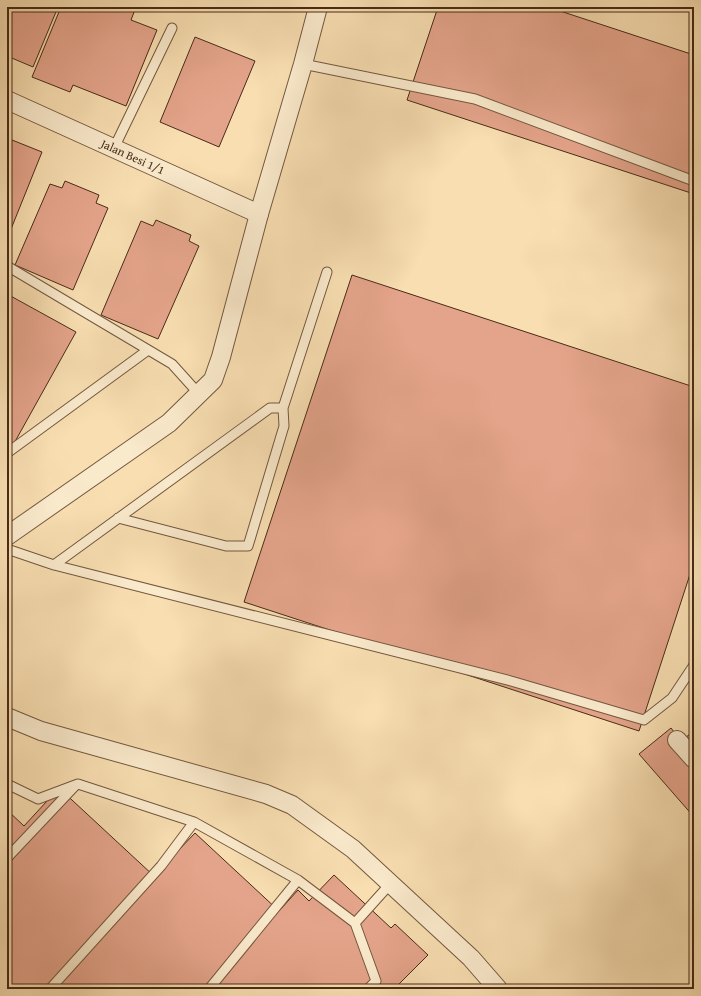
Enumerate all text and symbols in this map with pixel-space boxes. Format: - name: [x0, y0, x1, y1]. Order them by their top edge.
- street label: Jalan Besi 1/1: [96, 134, 168, 178]

